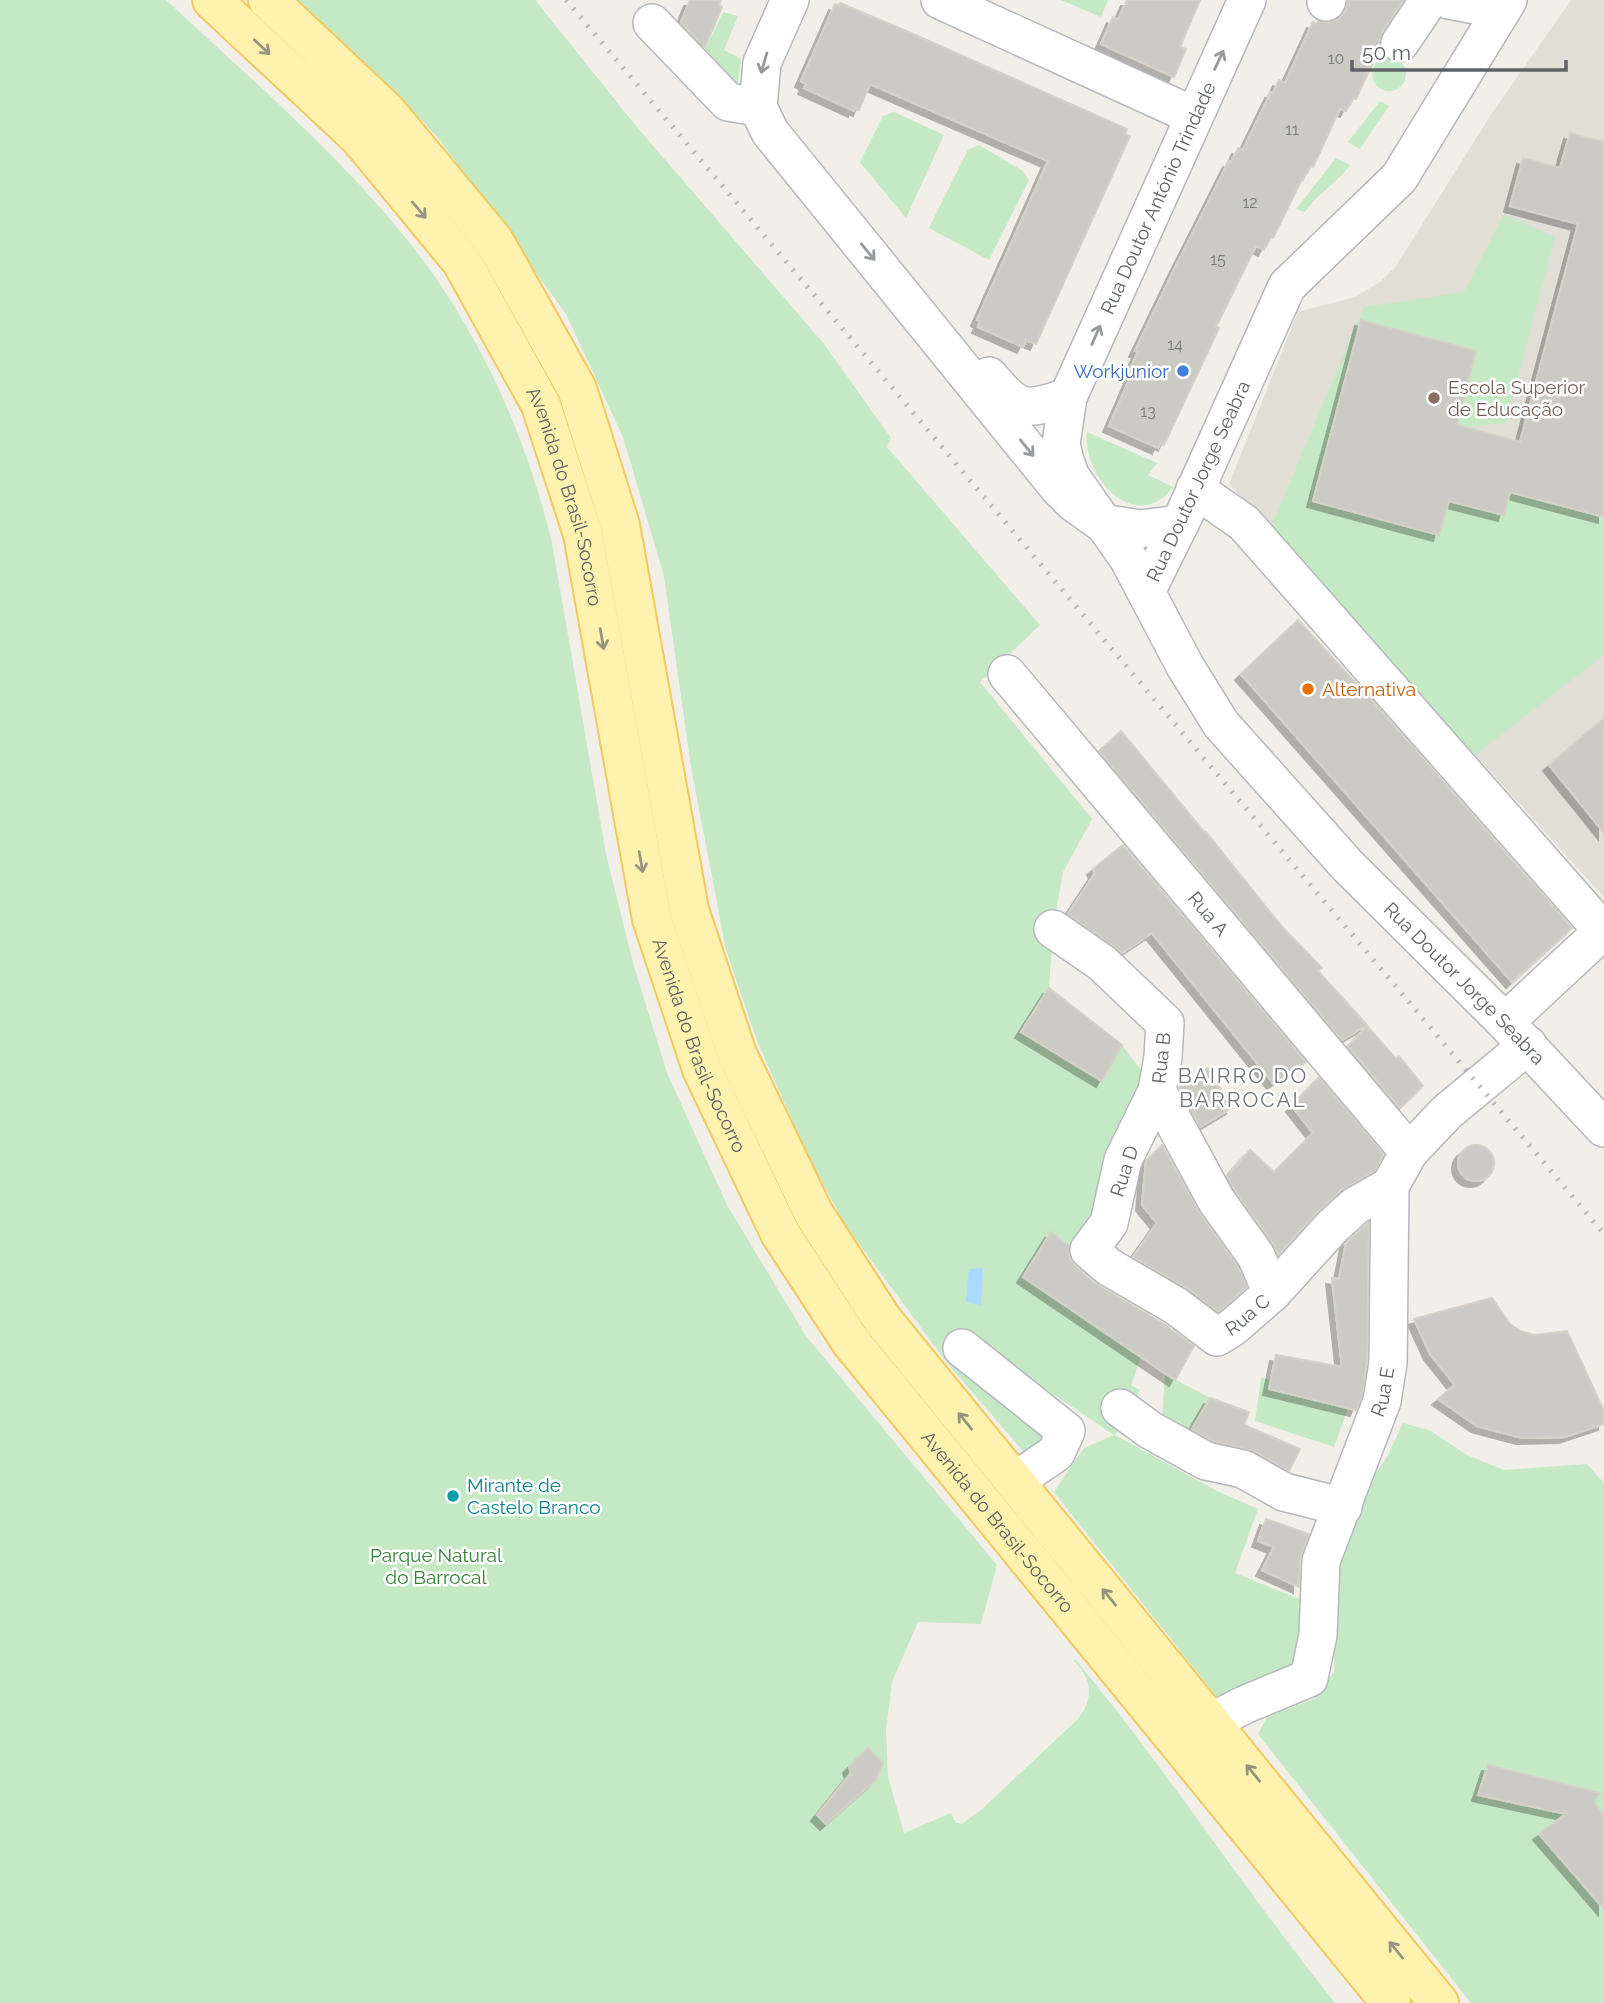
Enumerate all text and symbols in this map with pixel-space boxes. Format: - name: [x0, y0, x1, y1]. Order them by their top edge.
- scale bar: [1352, 28, 1566, 72]
- one-way arrow: [253, 38, 270, 55]
- text: 50 m: [1362, 40, 1411, 65]
- house number: 10: [1328, 49, 1344, 68]
- one-way arrow: [1213, 50, 1226, 72]
- one-way arrow: [757, 51, 770, 73]
- street label: Rua Doutor António Trindade: [1096, 78, 1220, 317]
- house number: 11: [1285, 120, 1299, 139]
- house number: 12: [1242, 193, 1258, 212]
- one-way arrow: [411, 201, 427, 219]
- one-way arrow: [860, 243, 875, 261]
- house number: 15: [1210, 250, 1226, 269]
- one-way arrow: [1090, 325, 1103, 346]
- house number: 14: [1167, 335, 1183, 354]
- place label: Workjunior: [1074, 360, 1169, 382]
- marker: Workjunior: [1175, 363, 1191, 379]
- place label: Escola Superior de Educação: [1448, 376, 1586, 420]
- street label: Rua Doutor Jorge Seabra: [1142, 377, 1254, 585]
- street label: Avenida do Brasil-Socorro: [522, 383, 607, 608]
- marker: Escola Superior de Educação: [1426, 390, 1442, 406]
- house number: 13: [1140, 402, 1156, 421]
- one-way arrow: [1019, 438, 1034, 456]
- one-way arrow: [595, 627, 609, 649]
- place label: Alternativa: [1322, 678, 1416, 700]
- marker: Alternativa: [1300, 681, 1316, 697]
- one-way arrow: [635, 851, 649, 873]
- street label: Rua A: [1184, 887, 1233, 940]
- street label: Rua Doutor Jorge Seabra: [1380, 897, 1550, 1069]
- street label: Avenida do Brasil-Socorro: [648, 935, 751, 1156]
- street label: Rua B: [1147, 1031, 1175, 1085]
- district label: BAIRRO DO BARROCAL: [1178, 1063, 1308, 1112]
- street label: Rua D: [1105, 1143, 1143, 1199]
- street label: Rua C: [1221, 1289, 1274, 1340]
- street label: Rua E: [1366, 1365, 1398, 1420]
- one-way arrow: [958, 1412, 973, 1430]
- street label: Avenida do Brasil-Socorro: [917, 1426, 1079, 1617]
- place label: Mirante de Castelo Branco: [467, 1474, 601, 1518]
- marker: Mirante de Castelo Branco: [445, 1488, 461, 1504]
- park label: Parque Natural do Barrocal: [370, 1544, 503, 1588]
- one-way arrow: [1101, 1589, 1117, 1607]
- one-way arrow: [1245, 1765, 1260, 1783]
- one-way arrow: [1389, 1942, 1404, 1960]

